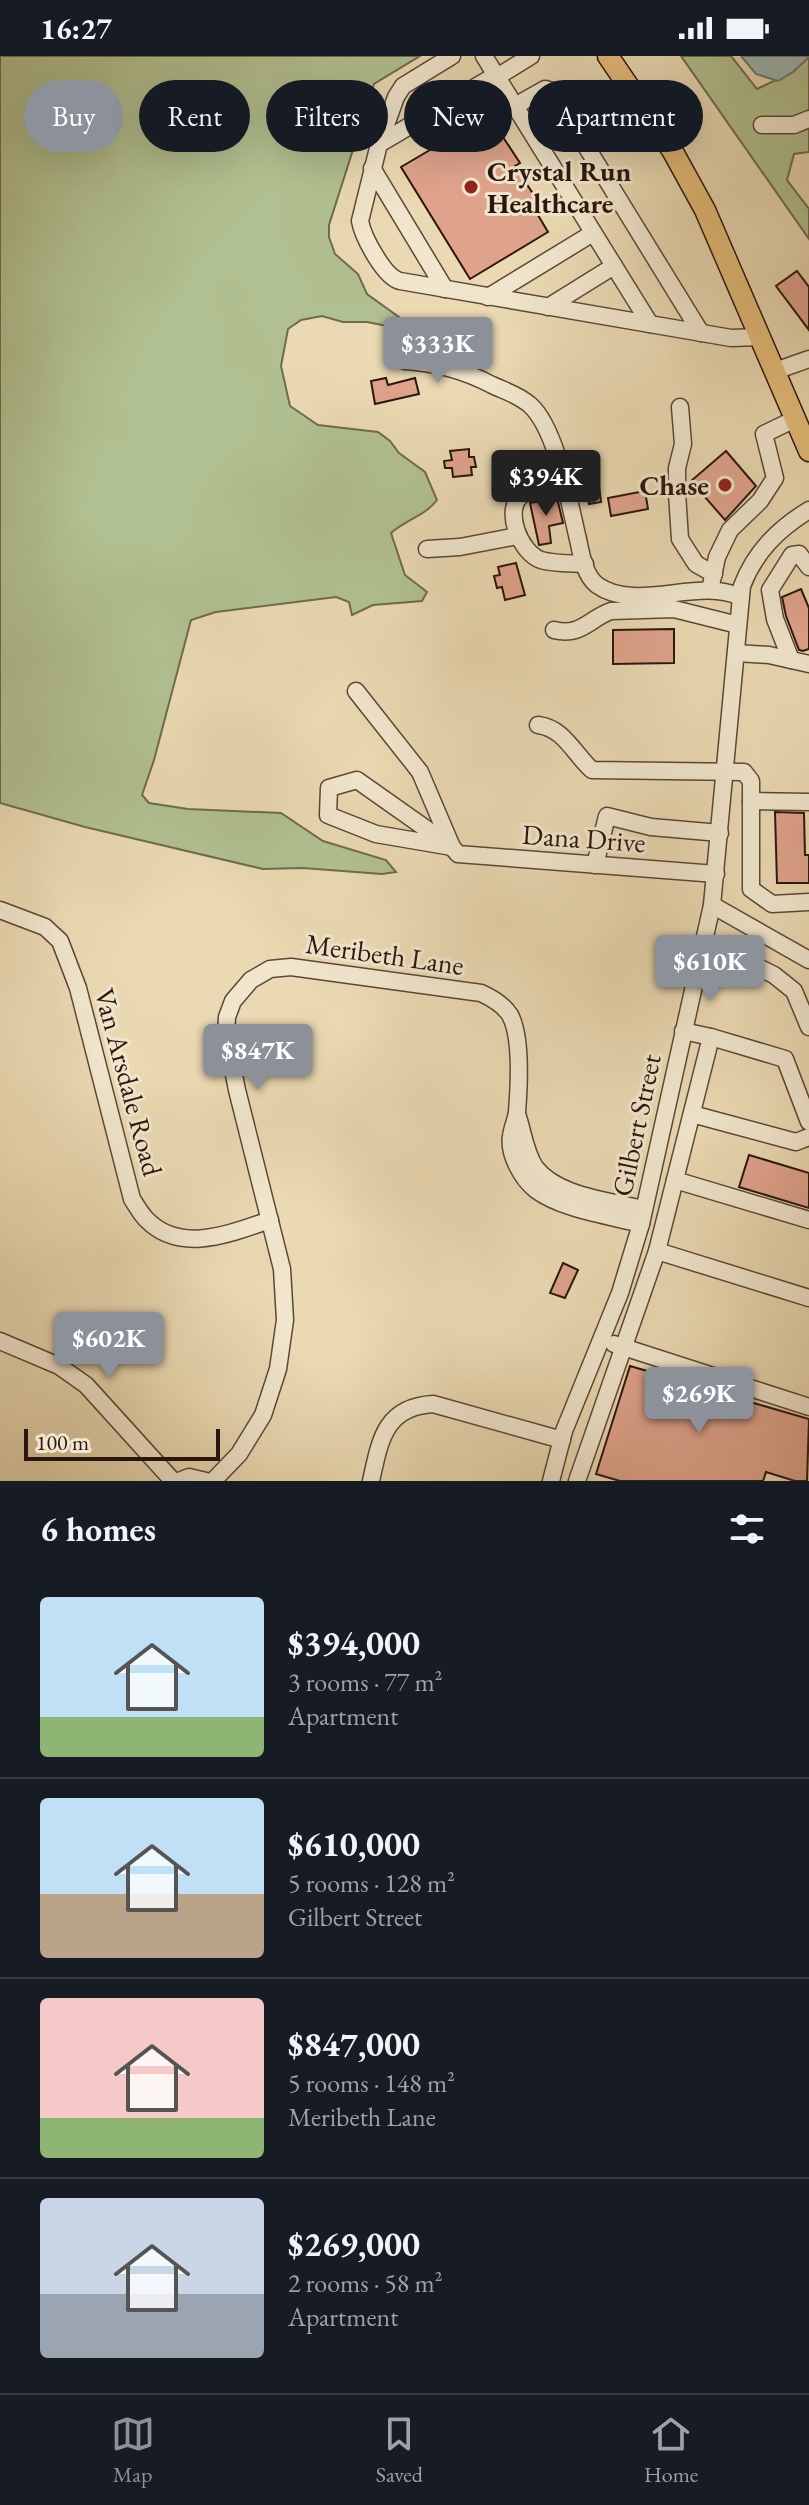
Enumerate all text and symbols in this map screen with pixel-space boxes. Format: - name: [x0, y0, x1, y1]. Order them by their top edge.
- text: 16:27: [40, 9, 112, 48]
- chip: Buy: [24, 80, 123, 152]
- chip: Rent: [139, 80, 250, 152]
- chip: Filters: [266, 80, 388, 152]
- chip: New: [404, 80, 512, 152]
- chip: Apartment: [528, 80, 703, 152]
- place label: Crystal Run Healthcare: [487, 153, 631, 221]
- marker: Crystal Run Healthcare: [462, 178, 480, 196]
- pin: $333K: [382, 317, 494, 385]
- text: $333K: [401, 326, 475, 360]
- pin: $394K: [490, 450, 602, 518]
- text: $394K: [509, 459, 583, 493]
- place label: Chase: [639, 467, 709, 503]
- marker: Chase: [716, 476, 734, 494]
- street label: Dana Drive: [521, 816, 647, 860]
- street label: Meribeth Lane: [304, 925, 466, 983]
- pin: $610K: [654, 935, 766, 1003]
- text: $610K: [673, 944, 747, 978]
- street label: Van Arsdale Road: [87, 984, 172, 1180]
- pin: $847K: [202, 1024, 314, 1092]
- text: $847K: [221, 1033, 295, 1067]
- street label: Gilbert Street: [603, 1050, 669, 1199]
- pin: $602K: [53, 1312, 165, 1380]
- text: $602K: [72, 1321, 146, 1355]
- pin: $269K: [643, 1367, 755, 1435]
- text: $269K: [662, 1376, 736, 1410]
- scale bar: [24, 1425, 220, 1461]
- text: 100 m: [36, 1428, 89, 1457]
- text: 6 homes: [40, 1507, 156, 1551]
- icon: filters: [725, 1507, 769, 1551]
- text: $394,000: [288, 1621, 420, 1665]
- icon: home: [104, 1629, 200, 1725]
- text: 3 rooms · 77 m²: [288, 1665, 443, 1699]
- text: Apartment: [288, 1699, 398, 1733]
- text: $610,000: [288, 1822, 420, 1866]
- icon: home: [104, 1830, 200, 1926]
- text: 5 rooms · 128 m²: [288, 1866, 455, 1900]
- text: Gilbert Street: [288, 1900, 422, 1934]
- text: $847,000: [288, 2022, 420, 2066]
- icon: home: [104, 2030, 200, 2126]
- text: 5 rooms · 148 m²: [288, 2066, 455, 2100]
- text: Meribeth Lane: [288, 2100, 436, 2134]
- text: $269,000: [288, 2222, 420, 2266]
- icon: home: [104, 2230, 200, 2326]
- text: 2 rooms · 58 m²: [288, 2266, 443, 2300]
- text: Apartment: [288, 2300, 398, 2334]
- tab: Map: [111, 2412, 155, 2489]
- tab: Saved: [376, 2412, 423, 2489]
- tab: Home: [644, 2412, 698, 2489]

